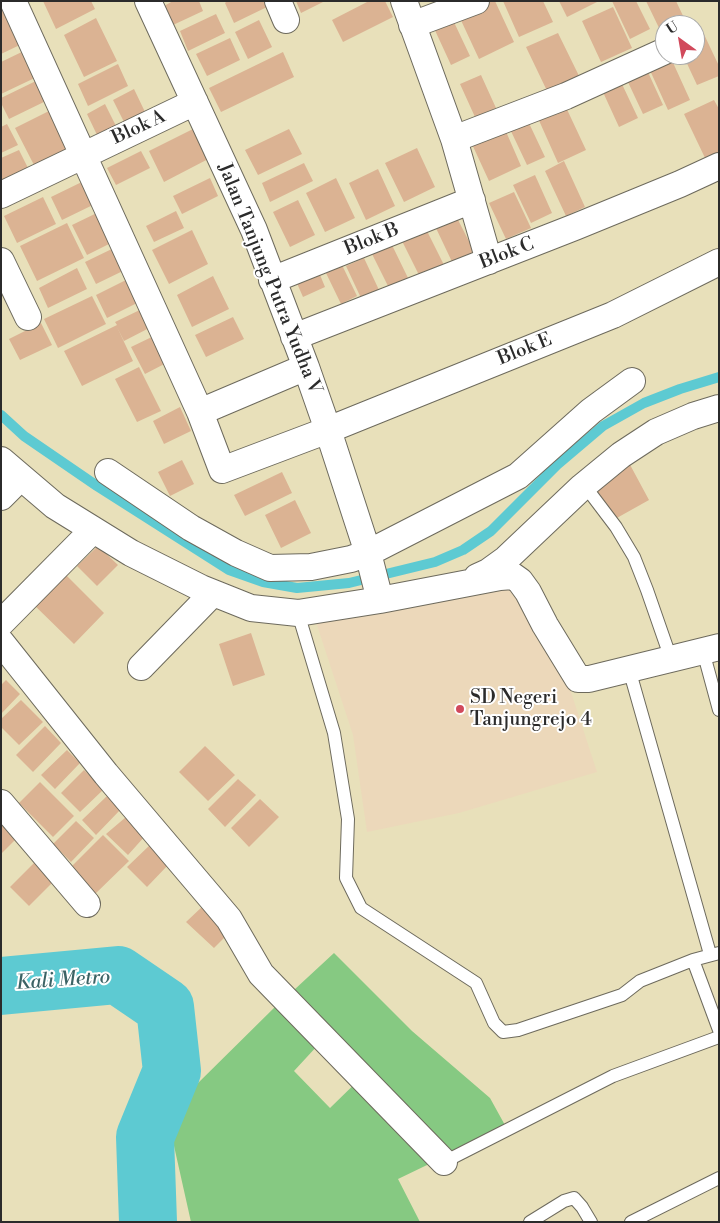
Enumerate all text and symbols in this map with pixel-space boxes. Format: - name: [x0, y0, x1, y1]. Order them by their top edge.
- north arrow: [655, 15, 705, 65]
- text: U: [663, 18, 682, 39]
- street label: Blok A: [109, 106, 169, 150]
- street label: Jalan Tanjung Putra Yudha V: [212, 160, 326, 398]
- street label: Blok B: [341, 219, 403, 261]
- street label: Blok C: [477, 233, 537, 275]
- street label: Blok E: [494, 329, 556, 371]
- place label: SD Negeri Tanjungrejo 4: [470, 687, 592, 731]
- marker: SD Negeri Tanjungrejo 4: [454, 703, 466, 715]
- water label: Kali Metro: [15, 966, 111, 996]

